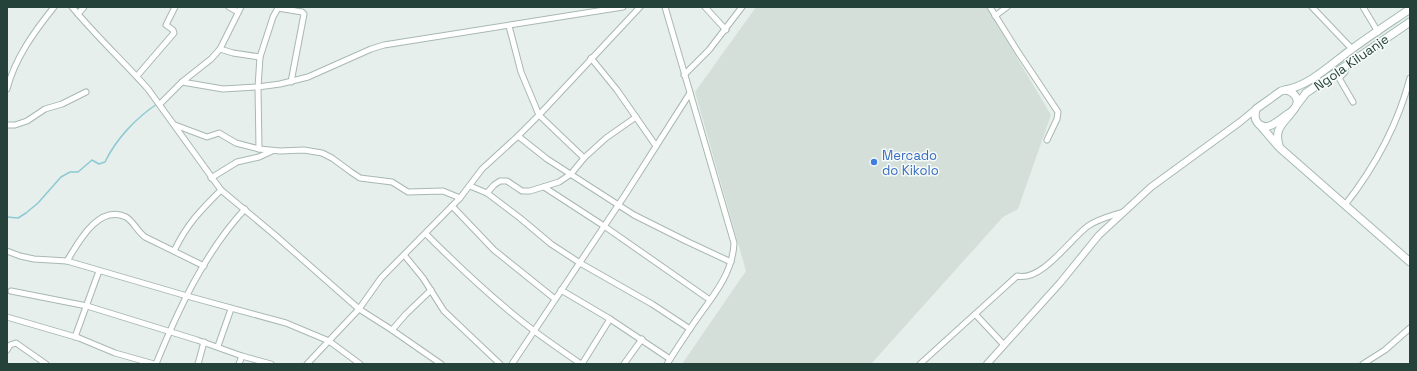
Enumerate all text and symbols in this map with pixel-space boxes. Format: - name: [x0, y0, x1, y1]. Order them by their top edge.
- street label: Ngola Kiluanje: [1311, 30, 1392, 95]
- place label: Mercado do Kikolo: [882, 147, 939, 179]
- marker: Mercado do Kikolo: [869, 157, 879, 167]

